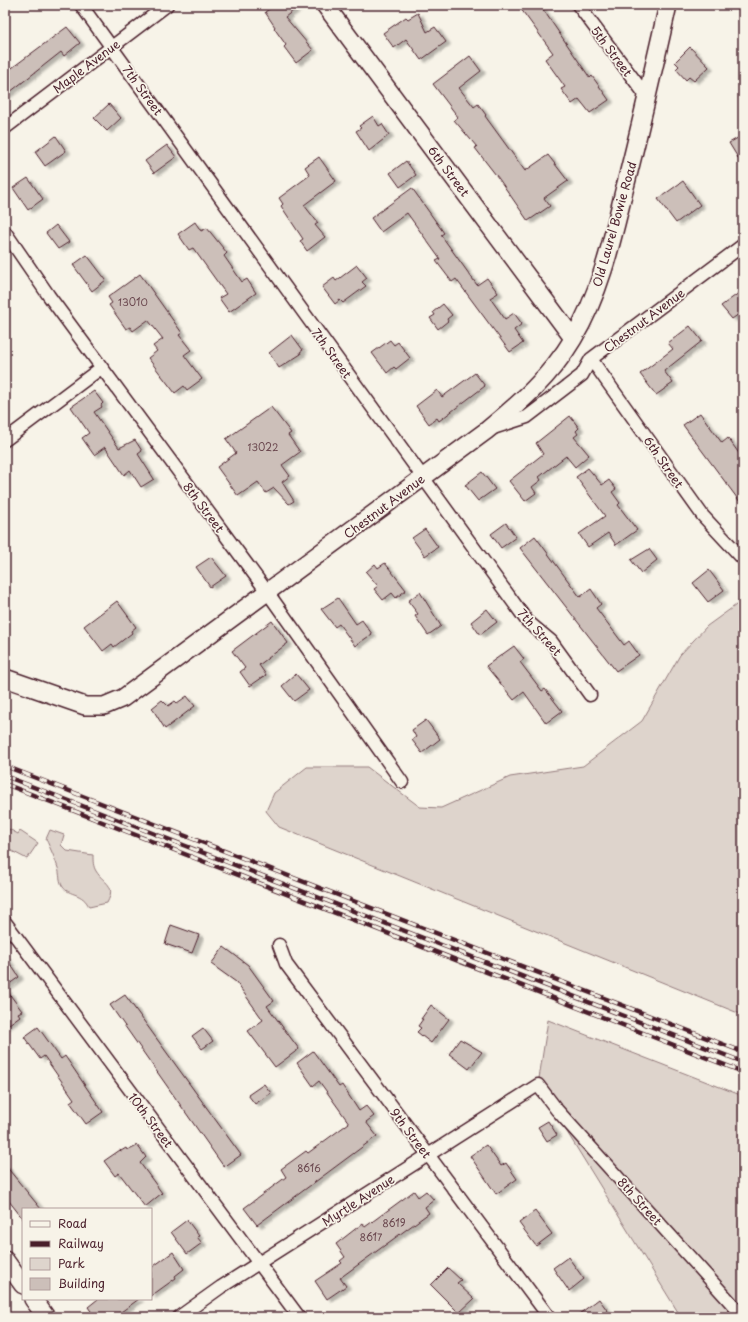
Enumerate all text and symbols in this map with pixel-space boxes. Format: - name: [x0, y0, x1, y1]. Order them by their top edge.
- street label: 5th Street: [587, 22, 637, 80]
- street label: Maple Avenue: [49, 35, 124, 97]
- street label: 7th Street: [119, 61, 167, 119]
- street label: 6th Street: [424, 142, 474, 200]
- street label: Old Laurel Bowie Road: [587, 159, 641, 289]
- street label: Chestnut Avenue: [600, 283, 689, 357]
- house number: 13010: [118, 294, 148, 309]
- street label: 7th Street: [308, 324, 356, 382]
- street label: 6th Street: [640, 433, 688, 492]
- house number: 13022: [248, 439, 278, 454]
- street label: Chestnut Avenue: [340, 469, 429, 543]
- street label: 8th Street: [179, 478, 229, 536]
- street label: 7th Street: [514, 604, 566, 660]
- street label: 10th Street: [124, 1089, 178, 1151]
- street label: 9th Street: [386, 1104, 436, 1162]
- house number: 8616: [297, 1160, 321, 1175]
- street label: Myrtle Avenue: [318, 1170, 398, 1230]
- street label: 8th Street: [614, 1173, 666, 1229]
- legend: [22, 1208, 152, 1300]
- text: Road: [58, 1214, 87, 1232]
- house number: 8619: [382, 1215, 406, 1230]
- house number: 8617: [360, 1229, 383, 1244]
- text: Railway: [58, 1234, 104, 1252]
- text: Park: [58, 1254, 85, 1272]
- text: Building: [58, 1274, 105, 1292]

